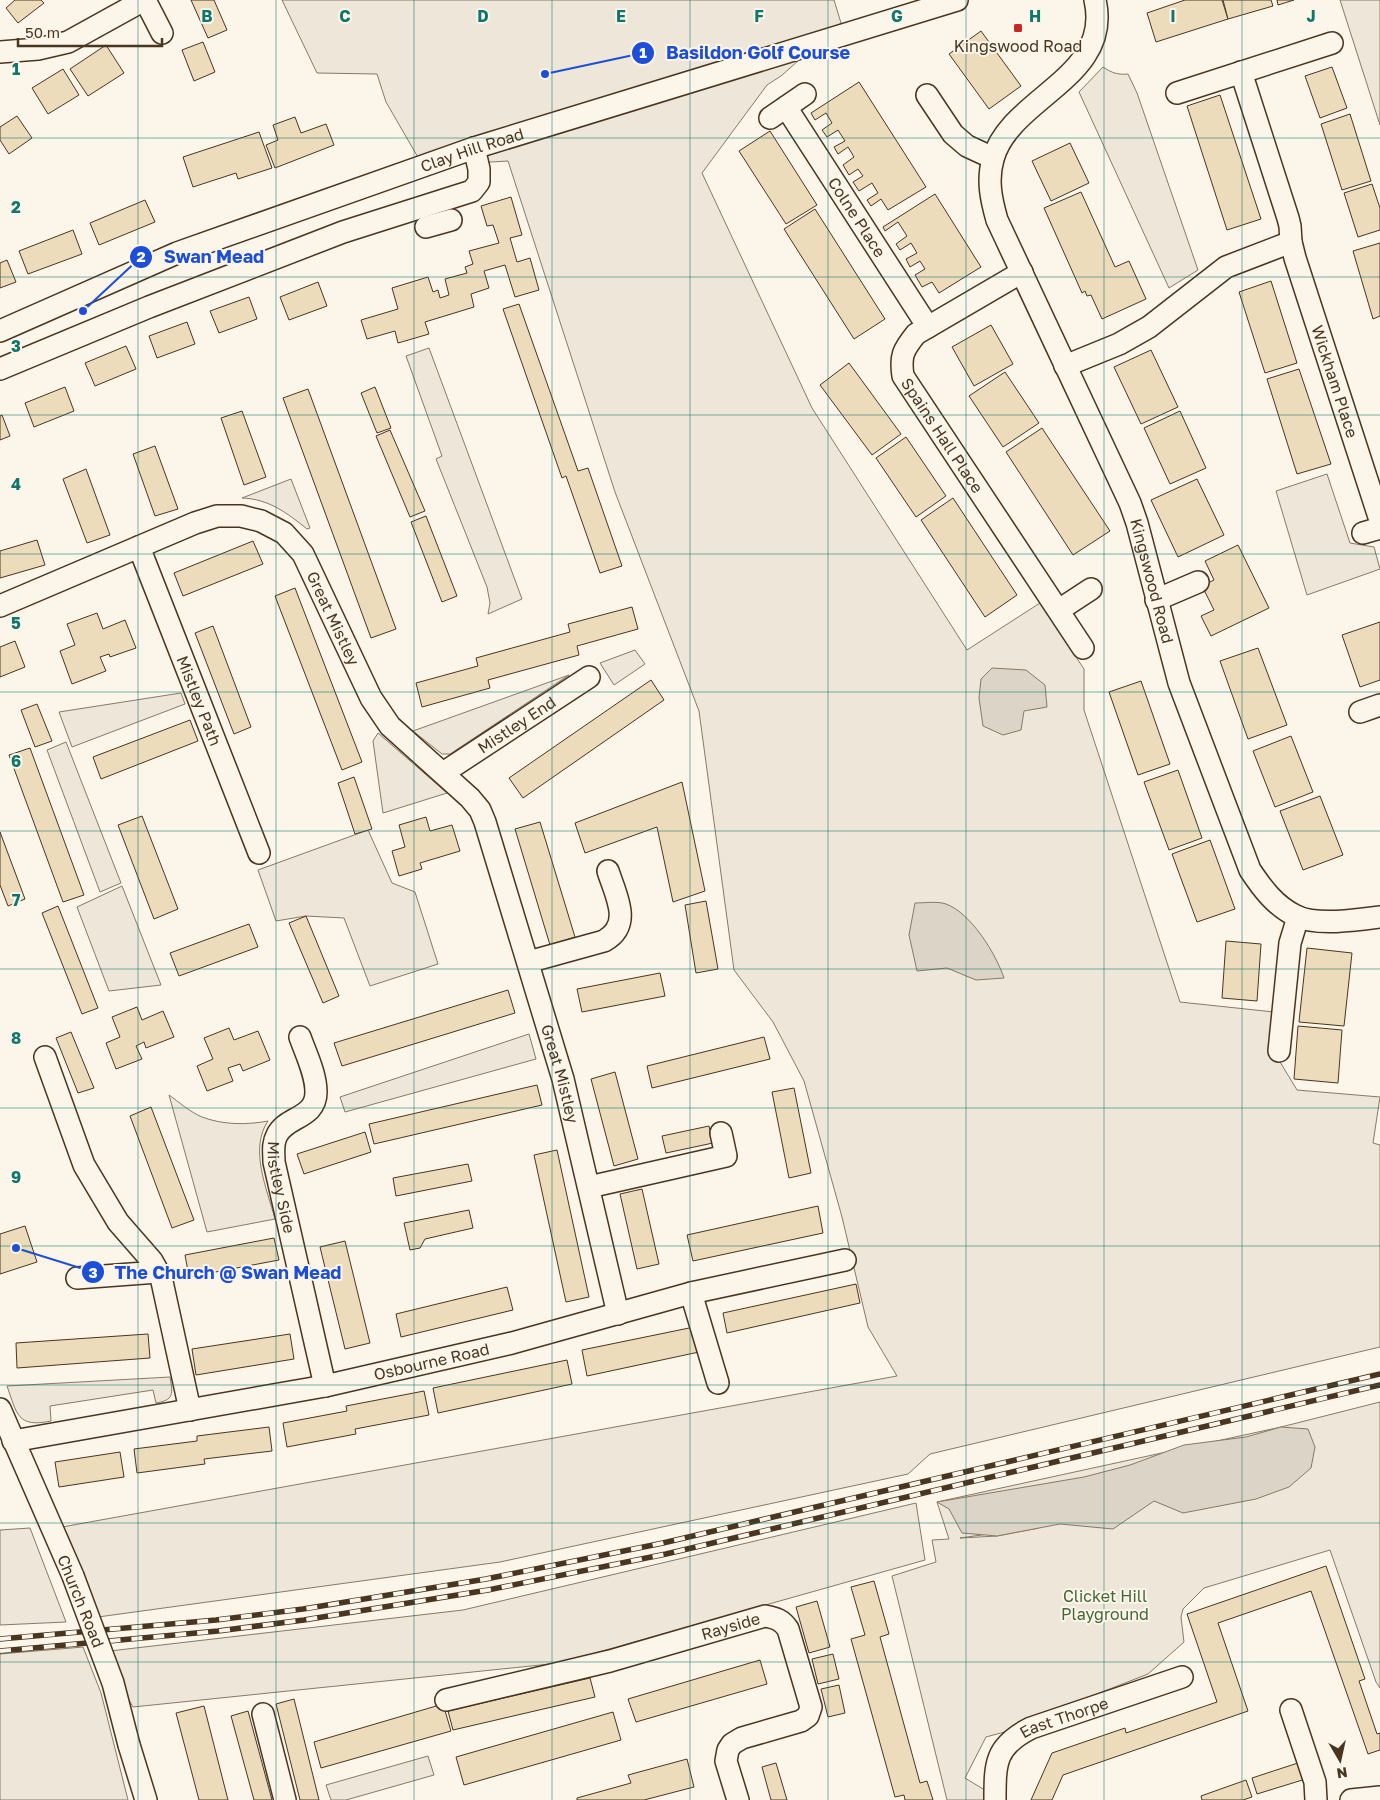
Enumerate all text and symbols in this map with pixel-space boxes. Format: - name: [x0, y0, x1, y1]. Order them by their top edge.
- text: B: [201, 6, 213, 26]
- text: C: [339, 6, 351, 26]
- text: D: [477, 6, 489, 26]
- text: E: [616, 6, 626, 26]
- text: F: [754, 6, 764, 26]
- text: G: [891, 6, 903, 26]
- text: H: [1029, 6, 1041, 26]
- text: I: [1170, 6, 1176, 26]
- text: J: [1306, 6, 1316, 26]
- scale bar: [18, 15, 161, 47]
- marker: Kingswood Road: [1012, 22, 1024, 34]
- text: 50 m: [25, 23, 60, 41]
- callout: Basildon Golf Course: [631, 36, 860, 69]
- place label: Kingswood Road: [954, 36, 1082, 56]
- text: Basildon Golf Course: [666, 41, 850, 63]
- text: 1: [639, 43, 647, 61]
- text: 1: [12, 59, 20, 79]
- street label: Clay Hill Road: [418, 123, 526, 176]
- street label: Colne Place: [824, 173, 890, 261]
- text: 2: [11, 197, 21, 217]
- callout: Swan Mead: [129, 240, 274, 273]
- text: Swan Mead: [164, 245, 264, 267]
- text: 2: [136, 247, 146, 265]
- street label: Wickham Place: [1307, 323, 1363, 440]
- text: 3: [11, 336, 21, 356]
- street label: Spains Hall Place: [897, 374, 988, 497]
- text: 4: [11, 474, 21, 494]
- street label: Kingswood Road: [1126, 516, 1178, 646]
- street label: Great Mistley: [303, 568, 364, 669]
- text: 5: [11, 613, 21, 633]
- street label: Mistley Path: [173, 653, 226, 749]
- street label: Mistley End: [474, 692, 559, 758]
- text: 6: [11, 751, 21, 771]
- text: 7: [12, 890, 21, 910]
- street label: Great Mistley: [537, 1022, 583, 1125]
- text: 8: [11, 1028, 21, 1048]
- street label: Mistley Side: [263, 1141, 300, 1235]
- text: 9: [11, 1167, 21, 1187]
- callout: The Church @ Swan Mead: [80, 1256, 352, 1289]
- text: The Church @ Swan Mead: [115, 1261, 341, 1283]
- text: 3: [88, 1263, 98, 1281]
- street label: Osbourne Road: [372, 1339, 491, 1385]
- street label: Church Road: [53, 1552, 109, 1650]
- park label: Clicket Hill Playground: [1061, 1586, 1149, 1624]
- street label: Rayside: [699, 1608, 762, 1644]
- street label: East Thorpe: [1016, 1693, 1111, 1742]
- north arrow: [1315, 1735, 1365, 1785]
- text: N: [1336, 1764, 1349, 1783]

